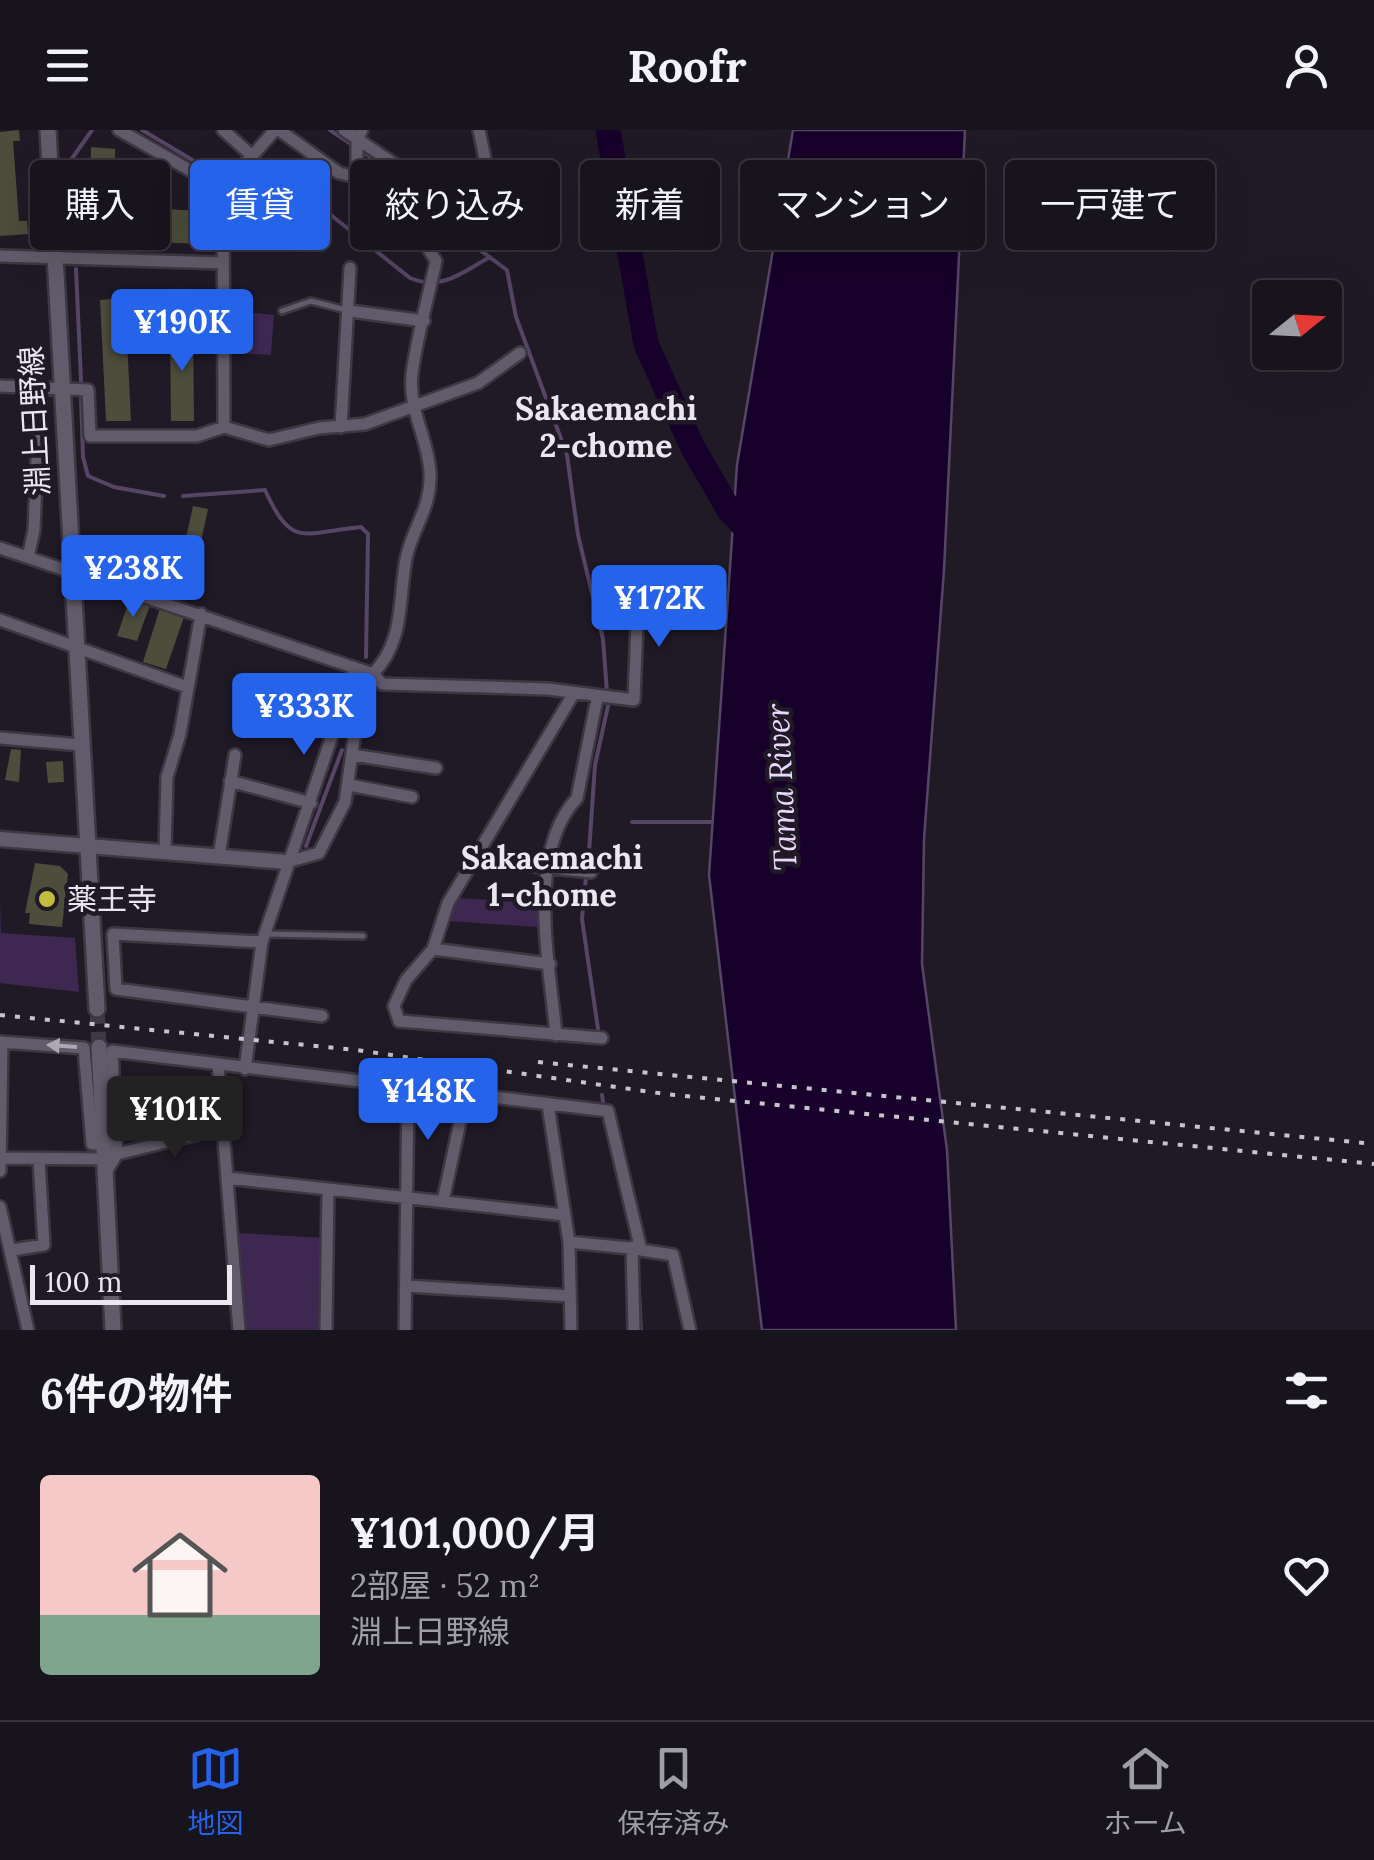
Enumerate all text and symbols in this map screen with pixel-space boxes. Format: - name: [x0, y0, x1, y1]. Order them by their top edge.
- text: Roofr: [627, 37, 747, 94]
- icon: menu: [40, 38, 95, 93]
- icon: person: [1279, 38, 1334, 93]
- chip: 購入: [30, 160, 170, 250]
- chip: 賃貸: [190, 160, 330, 250]
- chip: 絞り込み: [350, 160, 560, 250]
- chip: 新着: [580, 160, 720, 250]
- chip: マンション: [740, 160, 985, 250]
- chip: 一戸建て: [1005, 160, 1215, 250]
- north arrow: [1252, 280, 1342, 370]
- map controls: [1252, 280, 1342, 370]
- pin: ¥190K: [112, 289, 252, 374]
- text: ¥190K: [133, 301, 231, 342]
- street label: 淵上日野線: [11, 345, 57, 497]
- district label: Sakaemachi 2-chome: [515, 388, 697, 466]
- pin: ¥238K: [63, 535, 203, 620]
- text: ¥238K: [83, 547, 183, 588]
- pin: ¥172K: [589, 565, 729, 650]
- text: ¥172K: [614, 577, 704, 618]
- pin: ¥333K: [234, 673, 374, 758]
- text: ¥333K: [254, 685, 354, 726]
- water label: Tama River: [756, 702, 806, 871]
- district label: Sakaemachi 1-chome: [461, 837, 643, 915]
- place label: 薬王寺: [67, 880, 157, 918]
- marker: 薬王寺: [36, 888, 58, 910]
- one-way arrow: [46, 1038, 78, 1054]
- pin: ¥148K: [358, 1058, 498, 1143]
- text: ¥148K: [381, 1070, 475, 1111]
- pin: ¥101K: [105, 1076, 245, 1161]
- text: ¥101K: [129, 1088, 221, 1129]
- scale bar: [30, 1260, 232, 1304]
- text: 100 m: [45, 1264, 122, 1300]
- icon: filters: [1279, 1363, 1334, 1418]
- text: 6件の物件: [40, 1367, 232, 1421]
- text: ¥101,000/月: [350, 1506, 600, 1560]
- icon: home: [120, 1515, 240, 1635]
- icon: heart: [1279, 1548, 1334, 1603]
- text: 2部屋 · 52 m²: [350, 1565, 540, 1606]
- text: 淵上日野線: [350, 1611, 510, 1652]
- tab: 地図: [187, 1741, 243, 1841]
- tab: 保存済み: [617, 1741, 729, 1841]
- tab: ホーム: [1104, 1741, 1187, 1841]

